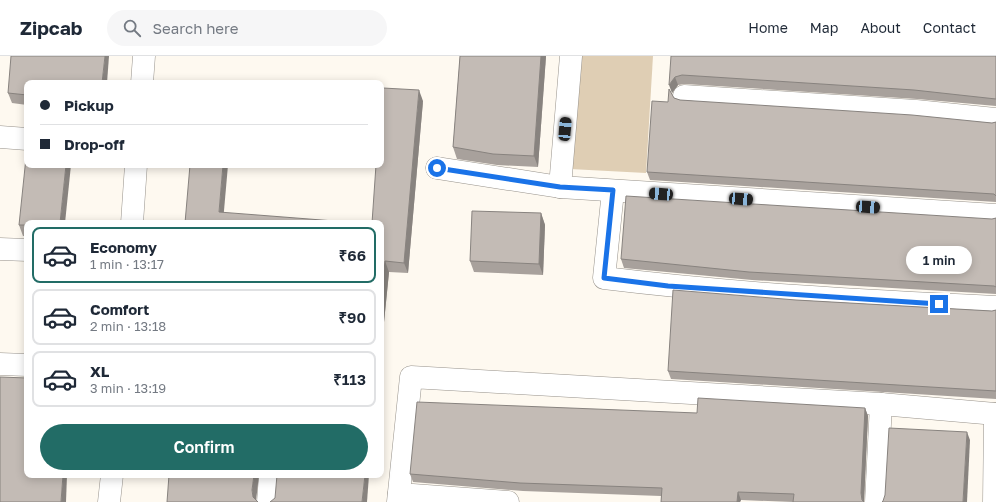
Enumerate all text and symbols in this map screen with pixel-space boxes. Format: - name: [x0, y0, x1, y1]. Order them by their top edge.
- search box: [107, 10, 387, 46]
- text: Zipcab: [20, 16, 83, 39]
- icon: search: [121, 17, 143, 39]
- text: Search here: [153, 19, 238, 37]
- text: Home: [748, 19, 788, 36]
- text: Map: [810, 19, 838, 36]
- text: About: [860, 19, 901, 36]
- text: Contact: [923, 19, 976, 36]
- text: Pickup: [64, 96, 114, 114]
- car: [558, 117, 572, 141]
- text: Drop-off: [64, 135, 124, 153]
- route start: [428, 159, 446, 177]
- car: [649, 187, 673, 201]
- car: [729, 192, 753, 206]
- car: [856, 200, 880, 214]
- icon: car: [42, 237, 78, 273]
- text: Economy: [90, 238, 157, 256]
- text: ₹66: [339, 246, 366, 264]
- callout: 1 min: [906, 246, 972, 274]
- text: 1 min: [923, 252, 955, 268]
- text: 1 min · 13:17: [90, 256, 164, 272]
- route end: [930, 295, 948, 313]
- icon: car: [42, 299, 78, 335]
- text: Comfort: [90, 300, 149, 318]
- text: ₹90: [338, 308, 366, 326]
- text: 2 min · 13:18: [90, 318, 166, 334]
- icon: car: [42, 361, 78, 397]
- text: XL: [90, 362, 109, 380]
- text: ₹113: [333, 370, 366, 388]
- text: 3 min · 13:19: [90, 380, 166, 396]
- button: Confirm: [40, 424, 368, 470]

